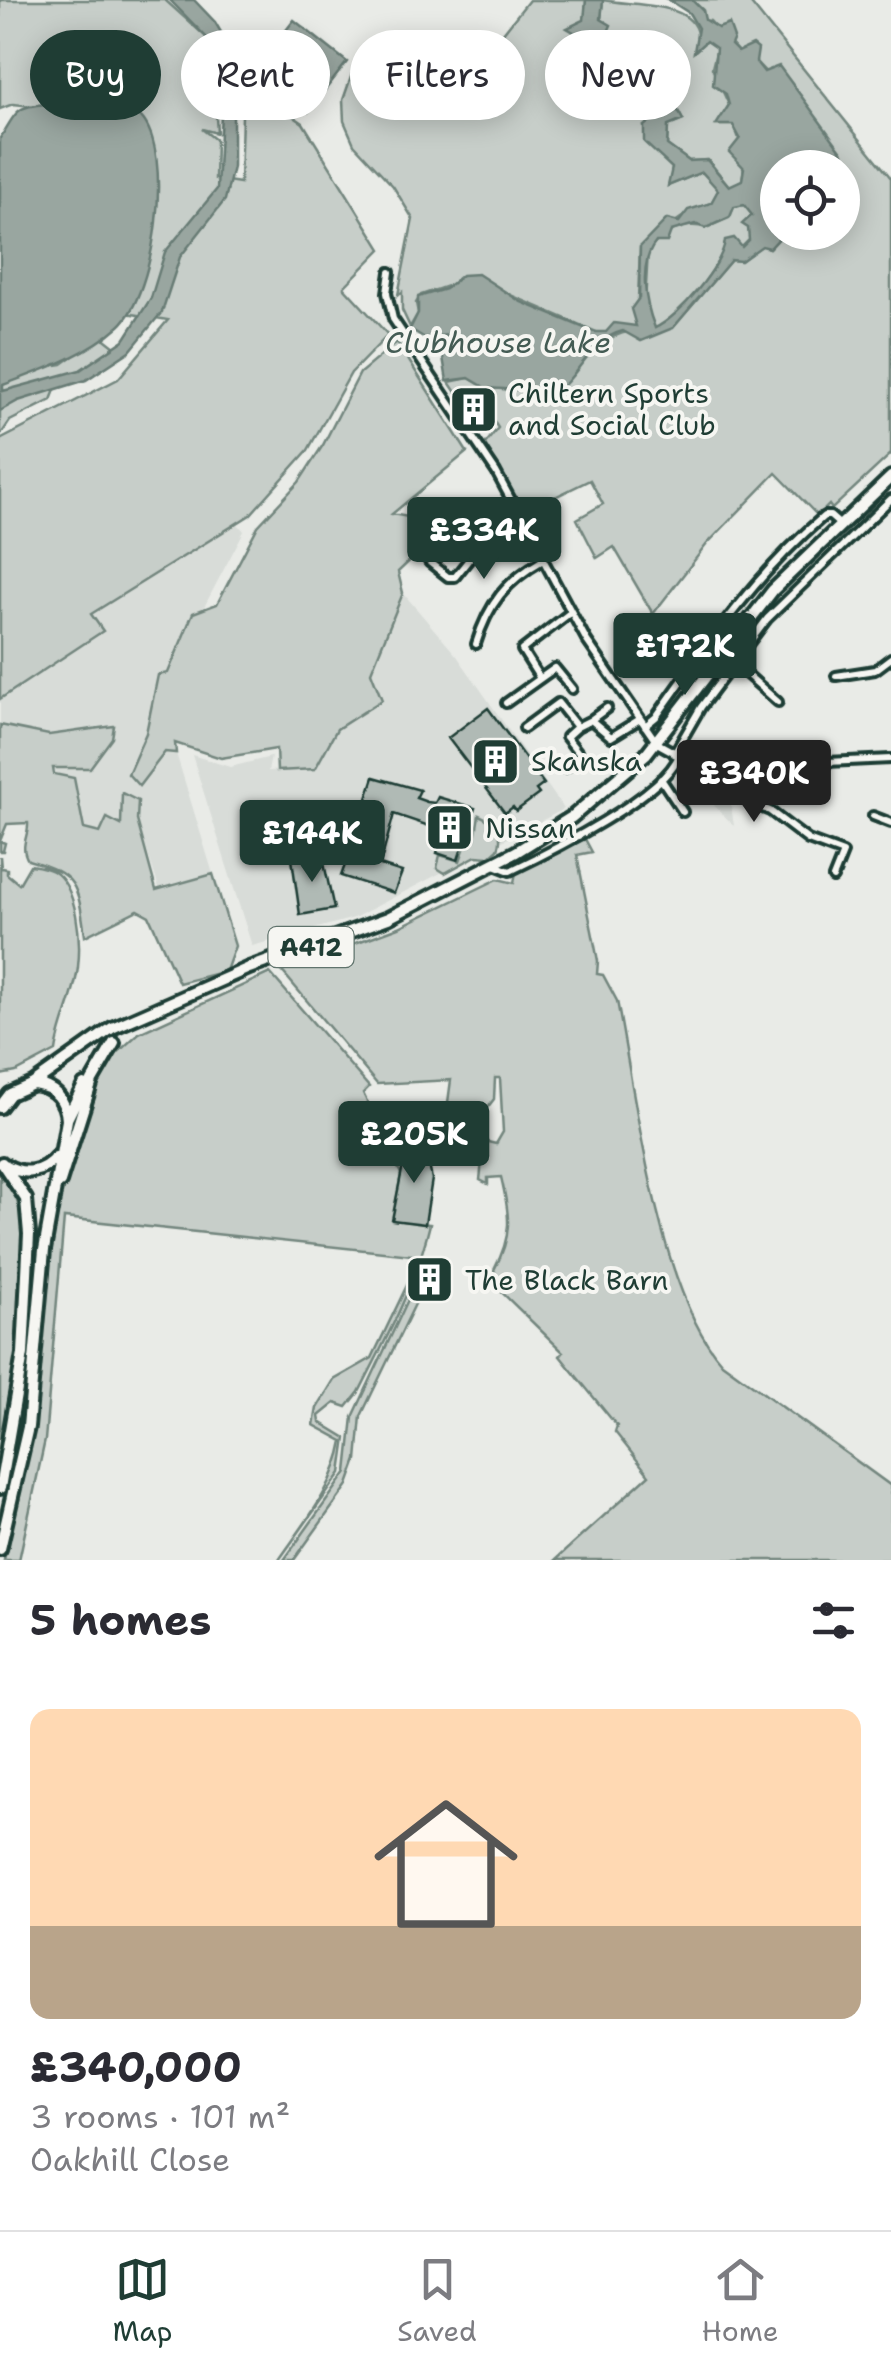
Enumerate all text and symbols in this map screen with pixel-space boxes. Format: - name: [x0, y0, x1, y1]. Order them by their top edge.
- chip: Buy: [30, 30, 161, 120]
- chip: Rent: [181, 30, 330, 120]
- chip: Filters: [350, 30, 525, 120]
- chip: New: [545, 30, 691, 120]
- map controls: [760, 150, 860, 250]
- button: locate: [760, 150, 860, 250]
- water label: Clubhouse Lake: [385, 322, 611, 363]
- place label: Chiltern Sports and Social Club: [508, 374, 716, 444]
- building icon: Chiltern Sports and Social Club: [447, 383, 499, 435]
- pin: £334K: [414, 497, 554, 582]
- text: £334K: [429, 508, 539, 551]
- pin: £172K: [615, 613, 755, 698]
- text: £172K: [635, 624, 735, 667]
- building icon: Skanska: [470, 735, 522, 787]
- pin: £340K: [684, 740, 824, 825]
- place label: Skanska: [531, 742, 642, 780]
- text: £340K: [699, 751, 809, 794]
- pin: £144K: [242, 800, 382, 885]
- building icon: Nissan: [424, 802, 476, 854]
- place label: Nissan: [485, 809, 575, 847]
- text: £144K: [262, 811, 362, 854]
- road number: A412: [268, 927, 354, 967]
- pin: £205K: [344, 1101, 484, 1186]
- text: £205K: [360, 1112, 468, 1155]
- building icon: The Black Barn: [404, 1254, 456, 1306]
- place label: The Black Barn: [465, 1261, 668, 1299]
- text: 5 homes: [30, 1592, 211, 1648]
- icon: filters: [806, 1593, 861, 1648]
- icon: home: [356, 1774, 536, 1954]
- text: £340,000: [30, 2039, 242, 2095]
- text: 3 rooms · 101 m²: [30, 2095, 290, 2138]
- text: Oakhill Close: [30, 2138, 230, 2181]
- tab: Map: [112, 2252, 172, 2350]
- tab: Saved: [397, 2252, 477, 2350]
- tab: Home: [702, 2252, 779, 2350]

